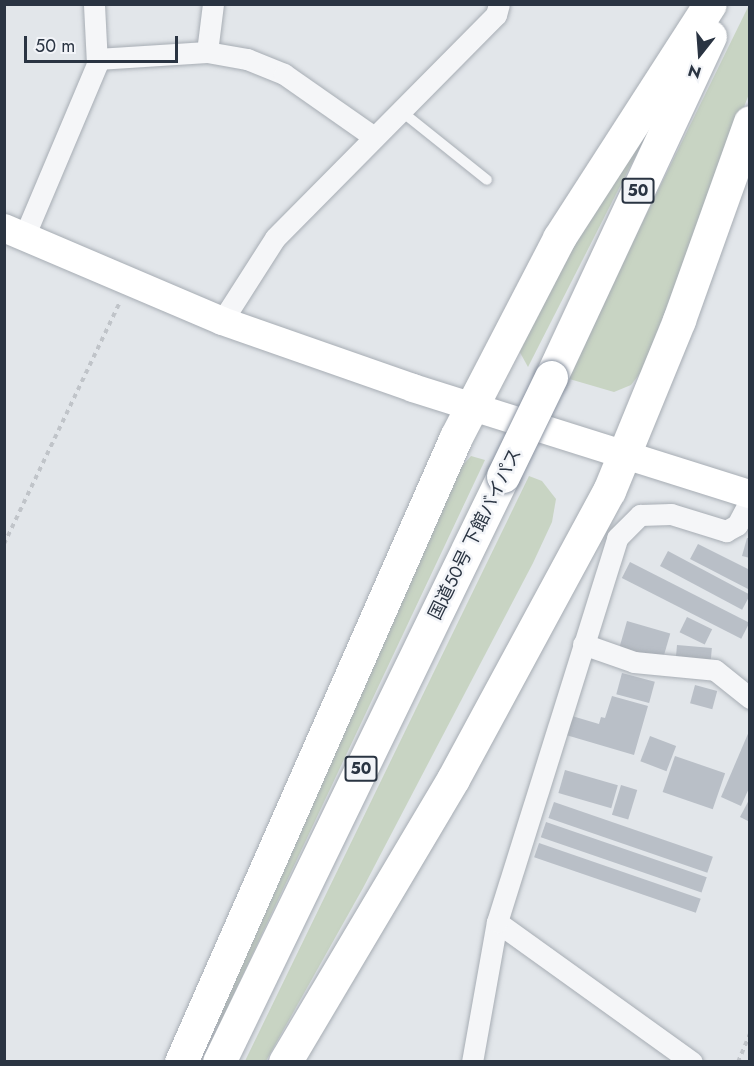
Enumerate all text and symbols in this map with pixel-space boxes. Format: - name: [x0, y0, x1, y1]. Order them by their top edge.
- scale bar: [27, 24, 182, 62]
- north arrow: [670, 24, 730, 84]
- text: 50 m: [35, 33, 75, 59]
- text: N: [685, 59, 704, 85]
- road number: 50: [622, 178, 654, 204]
- street label: 国道50号 下館バイパス: [424, 445, 526, 623]
- road number: 50: [344, 756, 378, 782]

